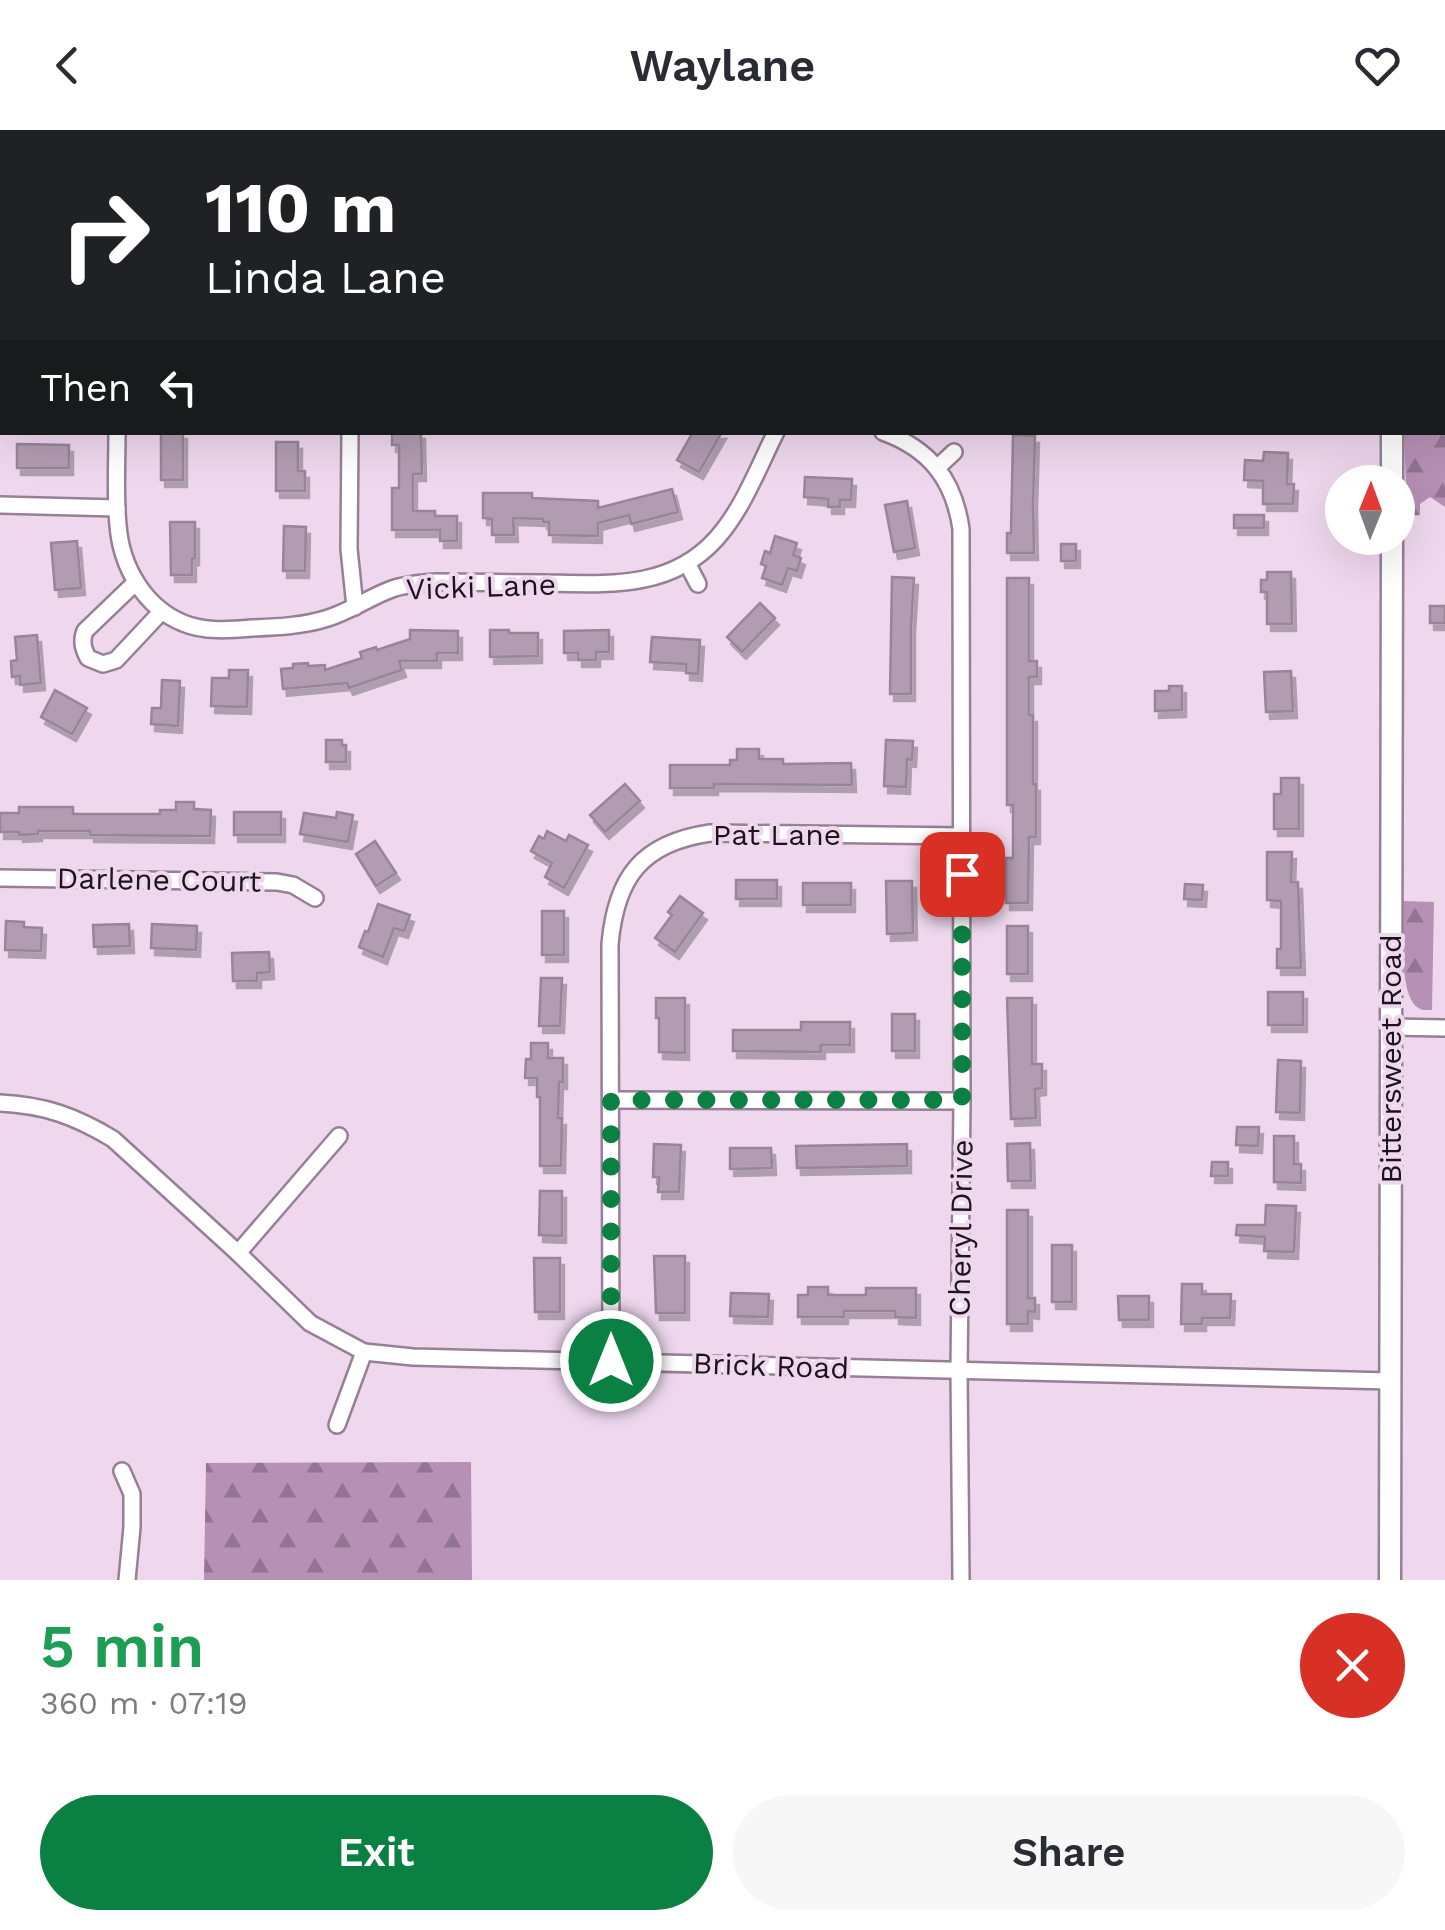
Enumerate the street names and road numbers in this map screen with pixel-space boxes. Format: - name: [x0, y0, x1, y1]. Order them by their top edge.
- street label: Vicki Lane: [405, 566, 557, 607]
- street label: Pat Lane: [713, 817, 841, 852]
- street label: Darlene Court: [56, 860, 262, 899]
- street label: Bittersweet Road: [1373, 934, 1408, 1184]
- street label: Cheryl Drive: [941, 1139, 980, 1317]
- street label: Brick Road: [692, 1345, 850, 1386]

